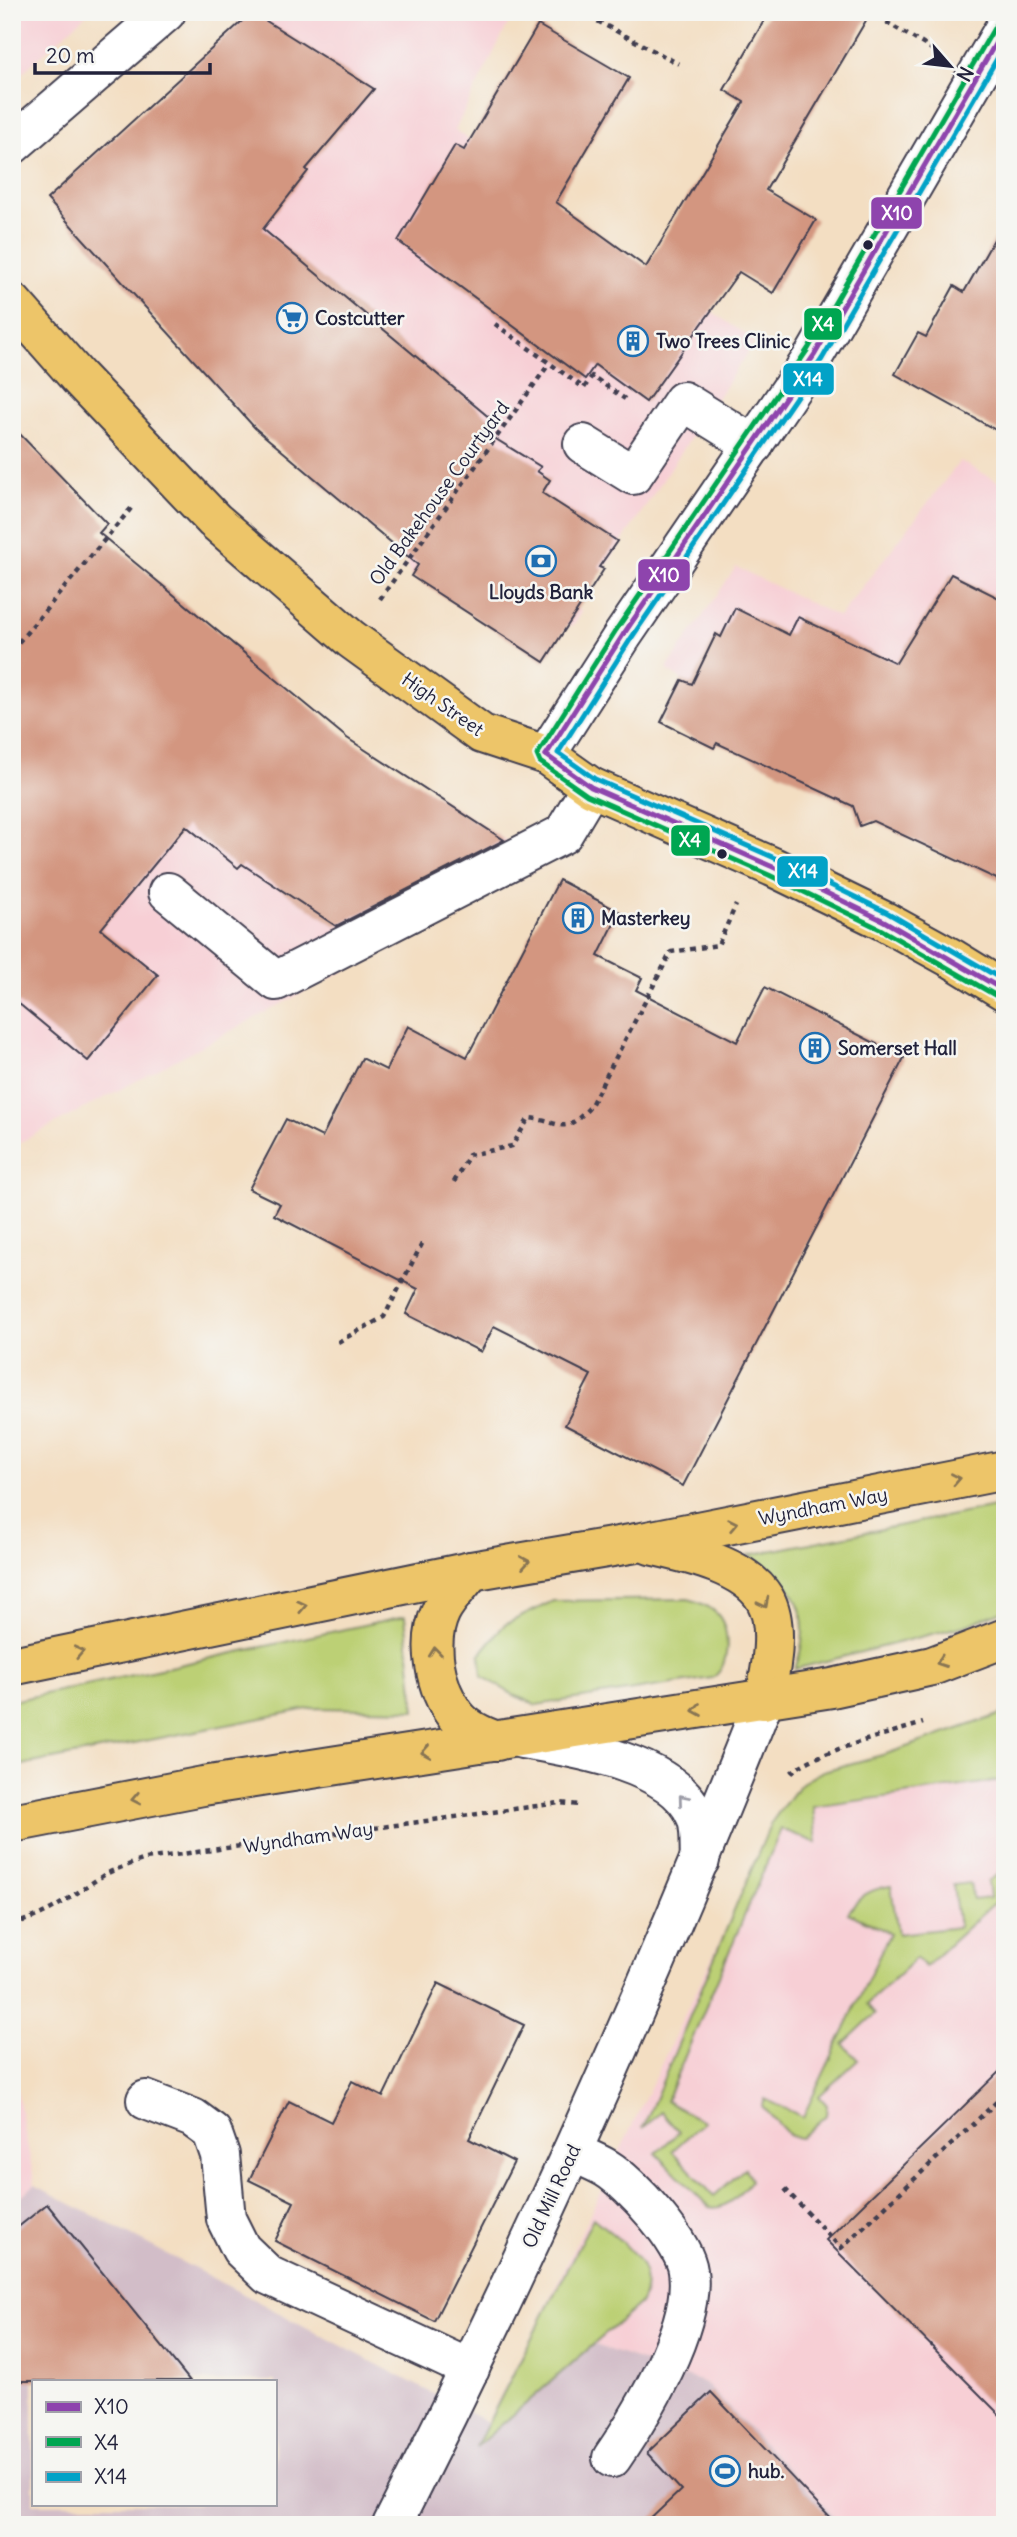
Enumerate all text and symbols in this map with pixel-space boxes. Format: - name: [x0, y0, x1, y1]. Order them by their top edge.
- scale bar: [35, 32, 210, 76]
- north arrow: [916, 32, 986, 102]
- text: 20 m: [46, 42, 95, 69]
- text: N: [951, 63, 979, 85]
- line badge: X10: [870, 196, 923, 230]
- text: X10: [881, 201, 913, 225]
- unlabelled marker: [861, 238, 875, 252]
- supermarket icon: Costcutter: [275, 301, 309, 335]
- place label: Costcutter: [315, 306, 405, 330]
- line badge: X4: [803, 307, 843, 341]
- text: X4: [812, 312, 834, 336]
- building icon: Two Trees Clinic: [616, 324, 650, 358]
- place label: Two Trees Clinic: [656, 329, 791, 353]
- line badge: X14: [782, 362, 835, 396]
- text: X14: [793, 367, 823, 391]
- street label: Old Bakehouse Courtyard: [364, 396, 514, 590]
- bank icon: Lloyds Bank: [524, 544, 558, 578]
- line badge: X10: [637, 558, 691, 592]
- text: X10: [648, 563, 680, 587]
- place label: Lloyds Bank: [489, 580, 594, 604]
- street label: High Street: [397, 667, 489, 741]
- line badge: X4: [670, 824, 711, 857]
- text: X4: [679, 828, 701, 852]
- unlabelled marker: [715, 847, 729, 861]
- line badge: X14: [776, 855, 829, 888]
- text: X14: [788, 859, 818, 883]
- building icon: Masterkey: [561, 901, 595, 935]
- place label: Masterkey: [601, 906, 691, 930]
- building icon: Somerset Hall: [798, 1031, 832, 1065]
- place label: Somerset Hall: [838, 1036, 957, 1060]
- one-way arrow: [950, 1473, 962, 1488]
- street label: Wyndham Way: [756, 1482, 890, 1530]
- one-way arrow: [727, 1518, 739, 1533]
- one-way arrow: [519, 1555, 531, 1570]
- one-way arrow: [756, 1595, 770, 1608]
- one-way arrow: [296, 1600, 308, 1615]
- one-way arrow: [73, 1646, 85, 1661]
- one-way arrow: [427, 1646, 442, 1658]
- one-way arrow: [935, 1654, 947, 1668]
- one-way arrow: [691, 1702, 702, 1717]
- one-way arrow: [420, 1744, 432, 1759]
- one-way arrow: [130, 1791, 142, 1806]
- one-way arrow: [679, 1794, 691, 1807]
- street label: Wyndham Way: [241, 1816, 375, 1858]
- street label: Old Mill Road: [516, 2140, 586, 2252]
- legend: [32, 2380, 276, 2506]
- text: X10: [94, 2393, 129, 2420]
- text: X4: [94, 2429, 119, 2456]
- sports icon: hub.: [708, 2454, 742, 2488]
- place label: hub.: [748, 2459, 784, 2483]
- text: X14: [94, 2463, 127, 2490]

